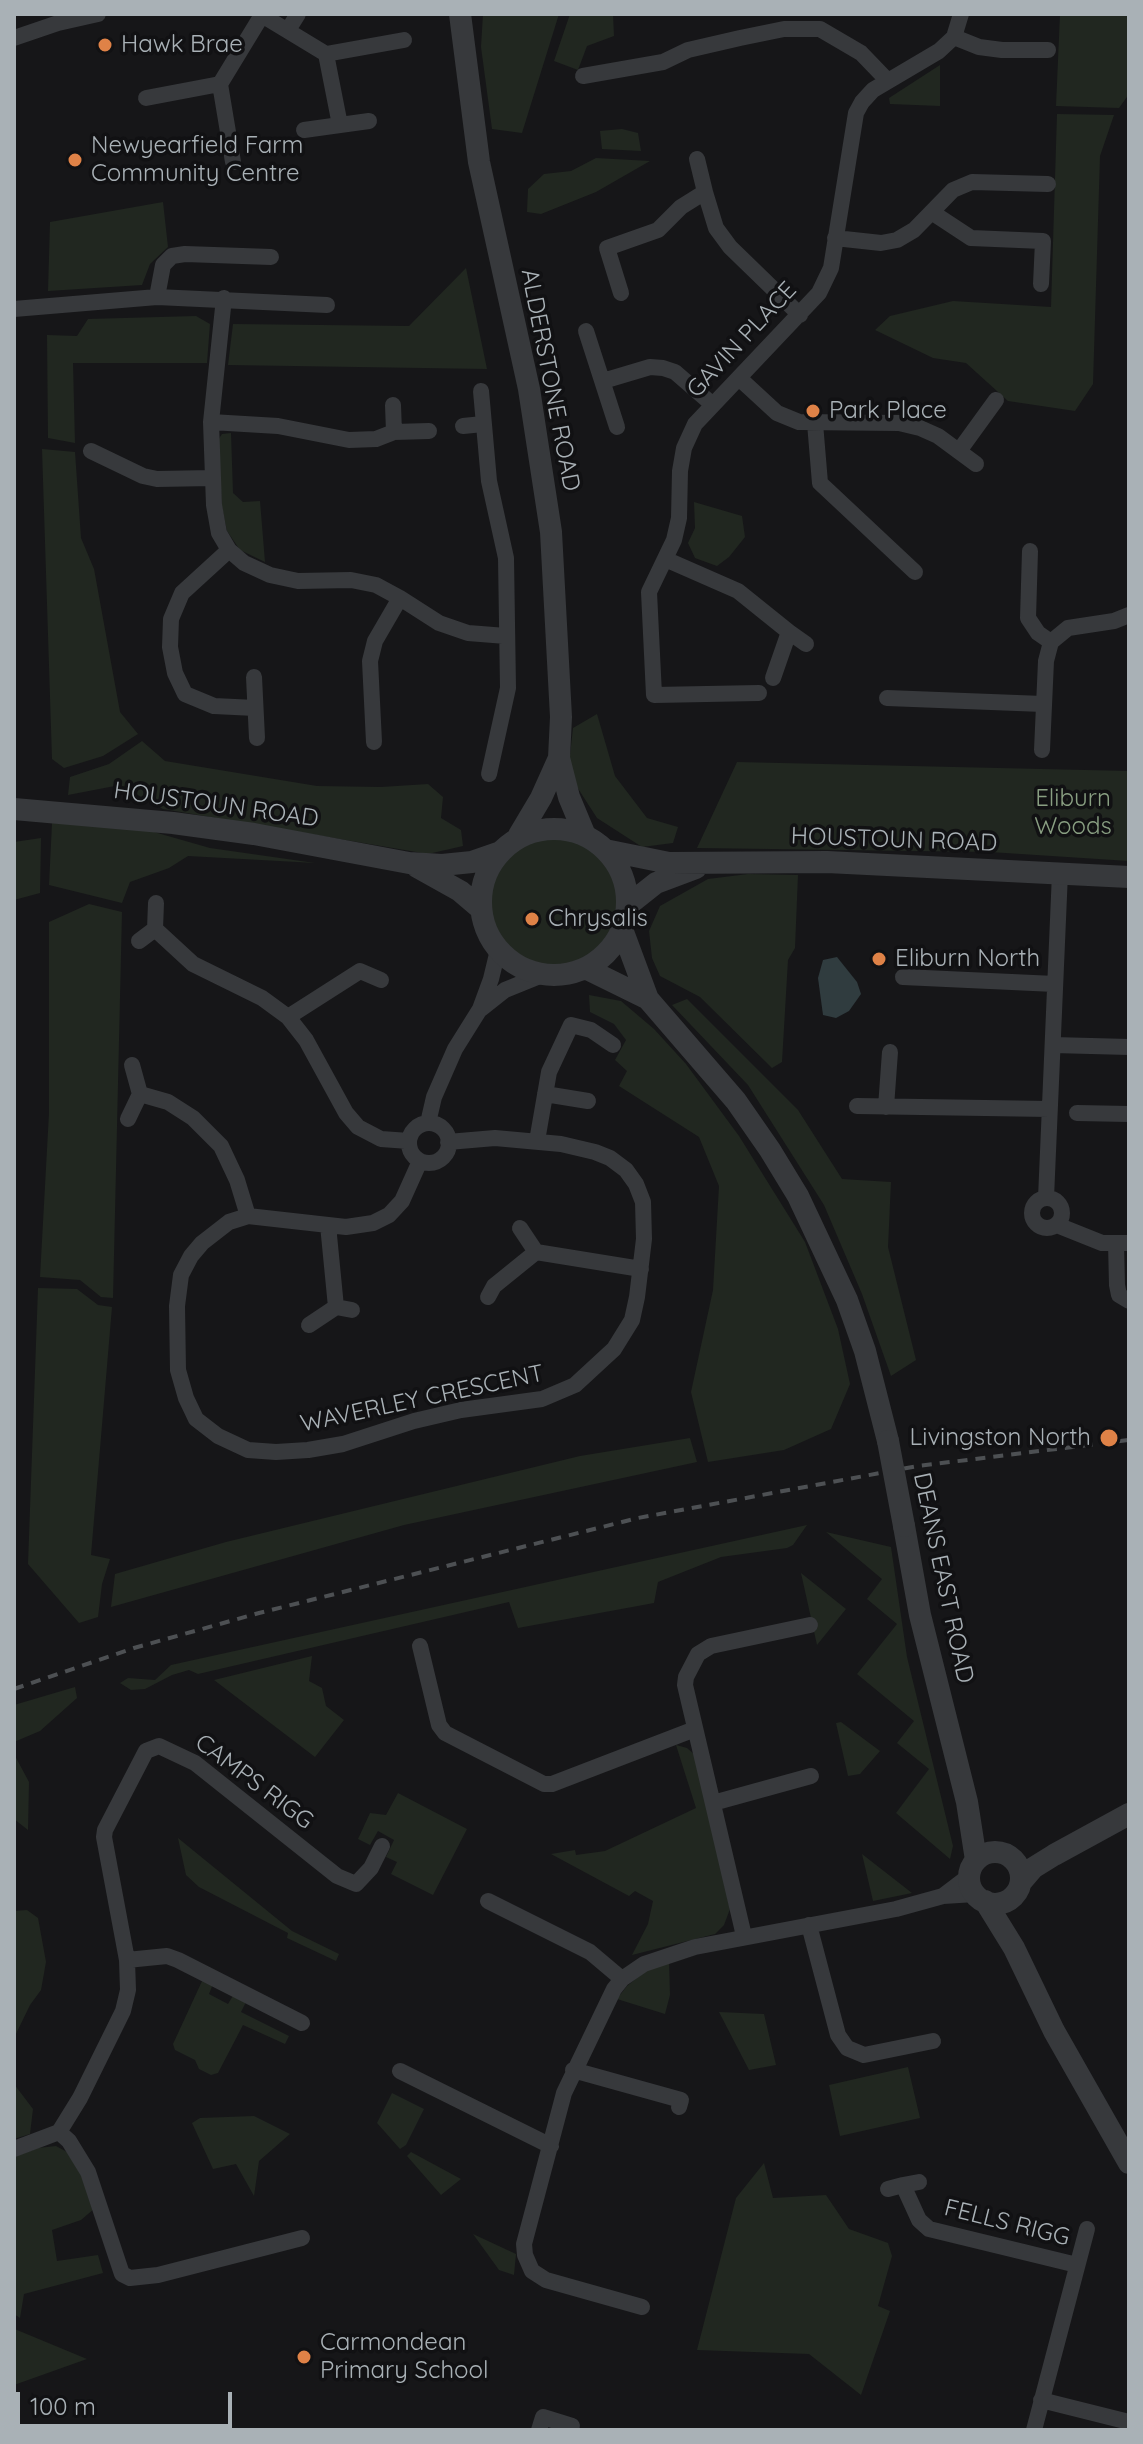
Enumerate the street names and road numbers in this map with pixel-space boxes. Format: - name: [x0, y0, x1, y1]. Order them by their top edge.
- street label: ALDERSTONE ROAD: [514, 266, 586, 494]
- street label: GAVIN PLACE: [681, 276, 803, 404]
- street label: HOUSTOUN ROAD: [112, 776, 320, 834]
- street label: HOUSTOUN ROAD: [790, 822, 998, 858]
- street label: WAVERLEY CRESCENT: [298, 1359, 546, 1439]
- street label: DEANS EAST ROAD: [907, 1470, 979, 1686]
- street label: CAMPS RIGG: [189, 1728, 319, 1836]
- street label: FELLS RIGG: [941, 2194, 1073, 2252]

